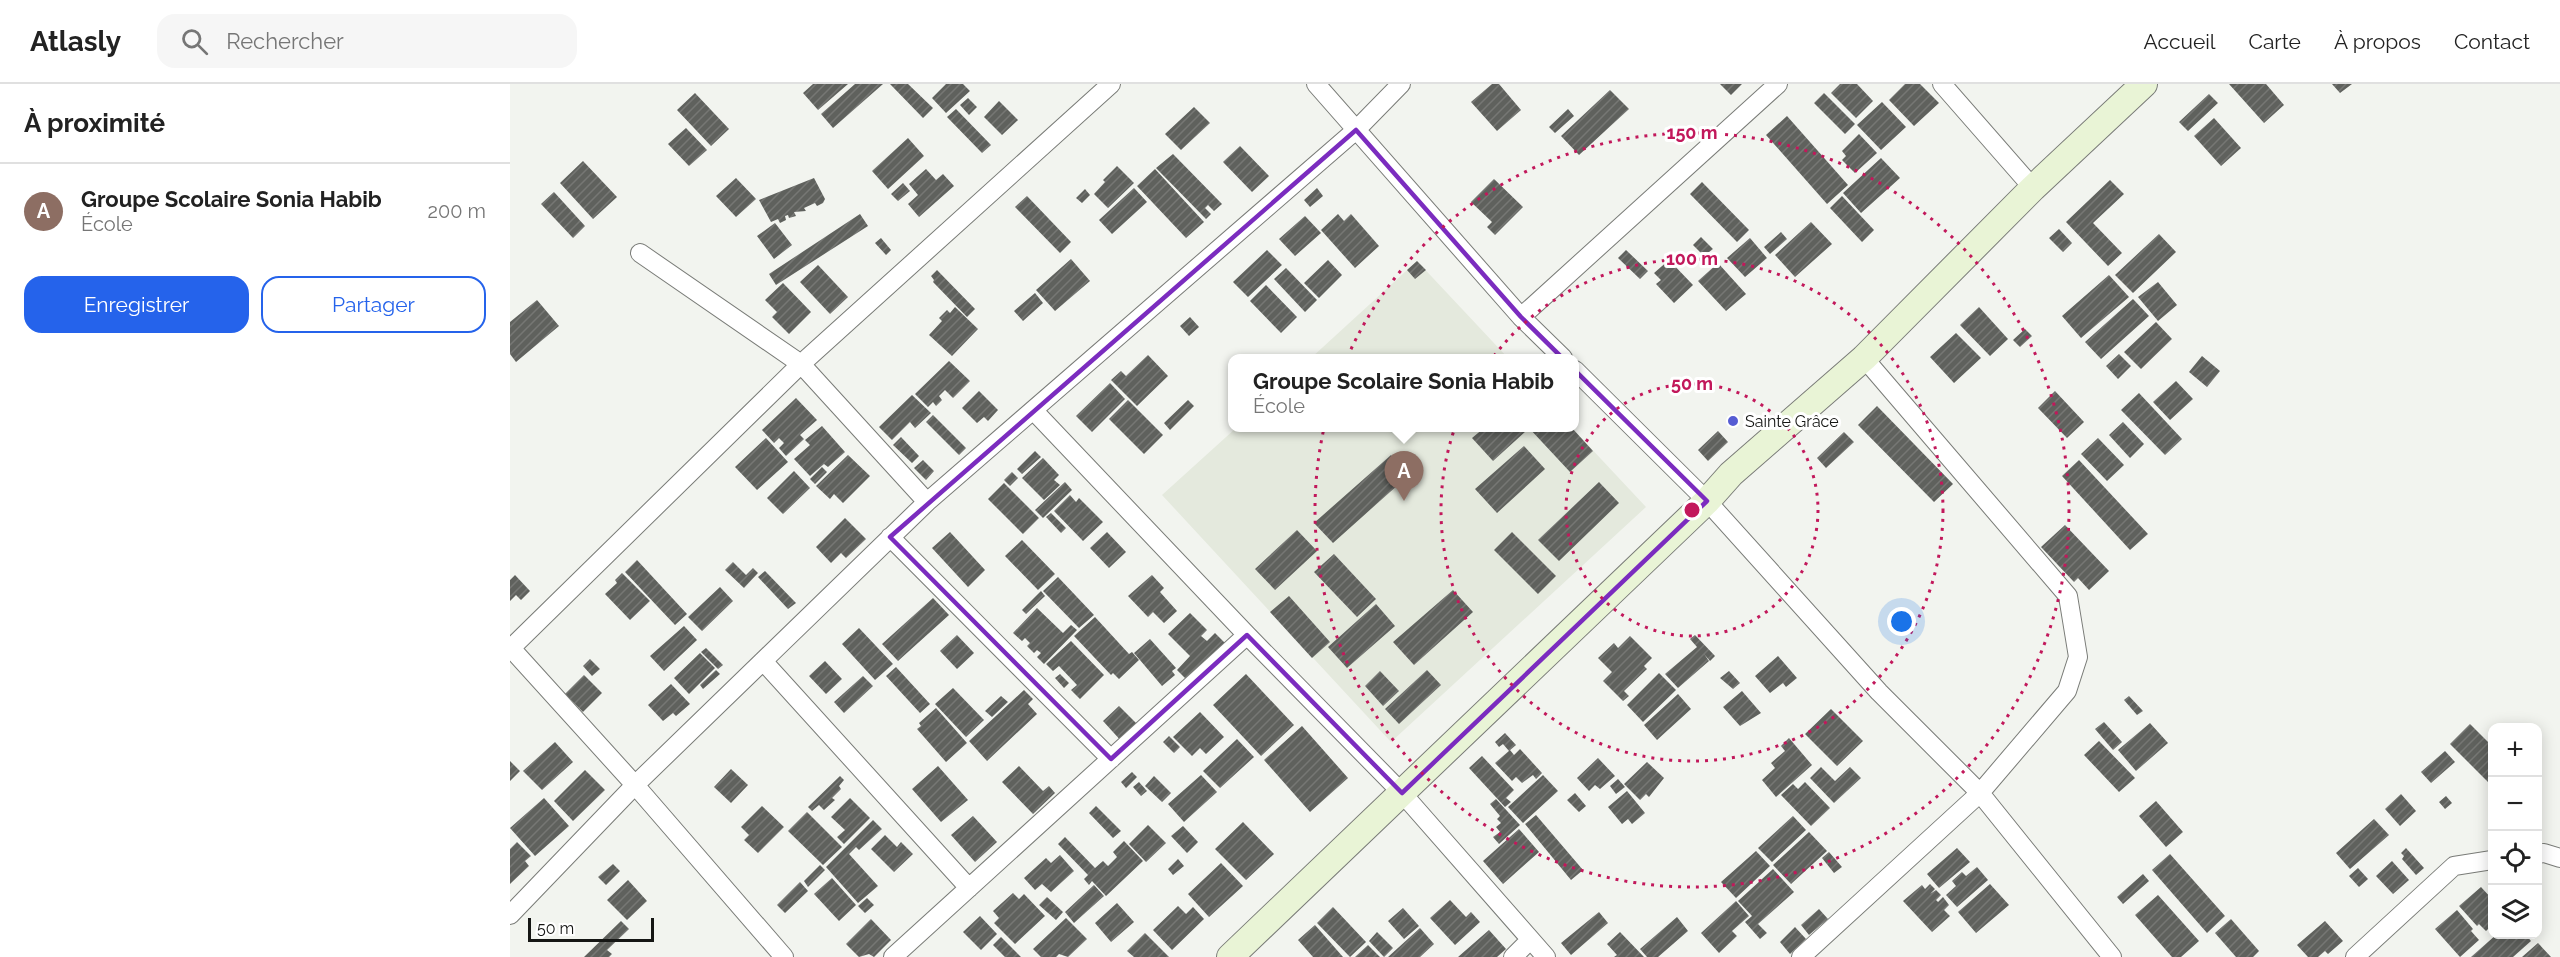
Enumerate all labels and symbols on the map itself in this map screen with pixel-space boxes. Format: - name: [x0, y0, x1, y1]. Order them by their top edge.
- text: 150 m: [1667, 122, 1718, 143]
- text: 100 m: [1666, 248, 1718, 269]
- text: 50 m: [1671, 373, 1713, 394]
- place label: Sainte Grâce: [1745, 412, 1839, 431]
- marker: Sainte Grâce: [1726, 414, 1740, 428]
- pin: A: [1384, 452, 1424, 501]
- centre of rings: [1682, 500, 1702, 520]
- your location: [1887, 607, 1916, 636]
- scale bar: [528, 915, 654, 942]

